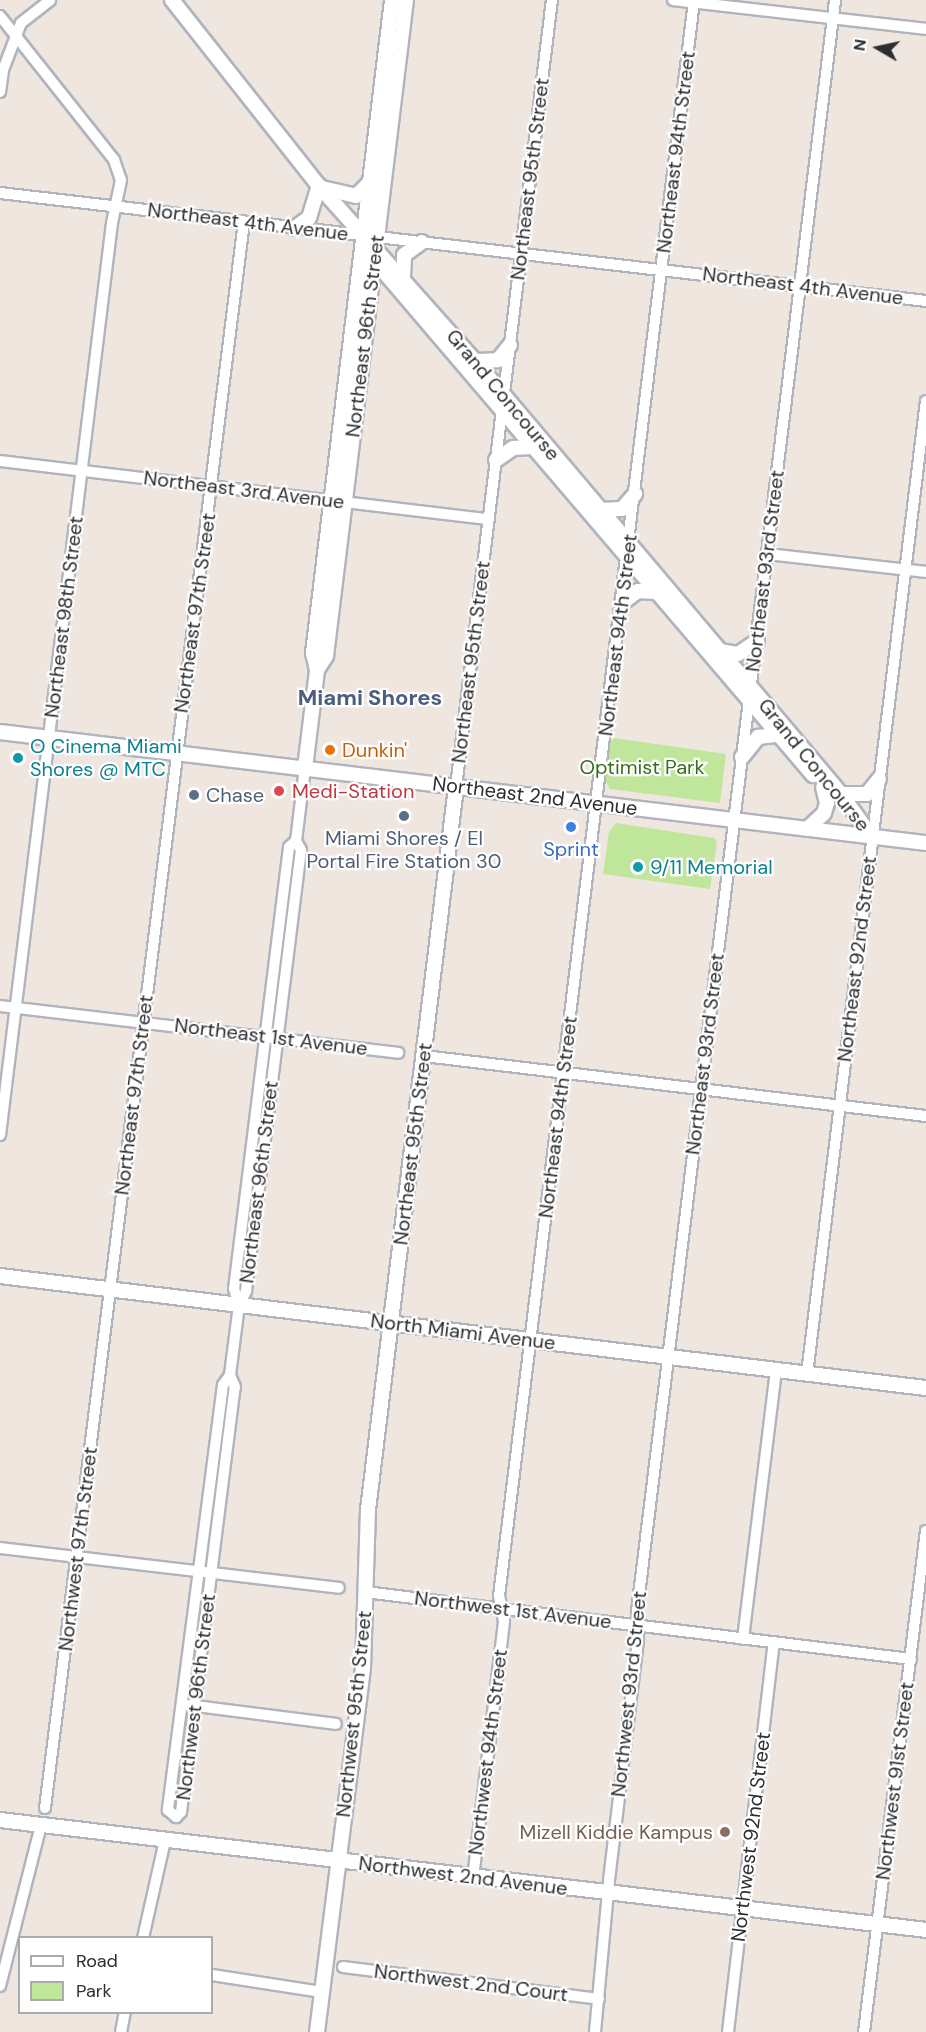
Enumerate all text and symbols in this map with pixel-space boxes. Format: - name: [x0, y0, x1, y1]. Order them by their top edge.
- north arrow: [848, 18, 908, 78]
- text: N: [848, 38, 871, 53]
- street label: Northeast 94th Street: [652, 50, 700, 254]
- street label: Northeast 95th Street: [506, 77, 554, 281]
- street label: Northeast 4th Avenue: [146, 198, 350, 246]
- street label: Northeast 96th Street: [341, 233, 389, 439]
- street label: Northeast 4th Avenue: [701, 262, 905, 310]
- street label: Grand Concourse: [441, 324, 565, 466]
- street label: Northeast 3rd Avenue: [142, 466, 346, 514]
- street label: Northeast 93rd Street: [741, 469, 789, 673]
- street label: Northeast 97th Street: [169, 512, 221, 714]
- street label: Northeast 98th Street: [40, 515, 88, 719]
- street label: Northeast 94th Street: [594, 533, 642, 737]
- street label: Northeast 95th Street: [447, 560, 495, 764]
- district label: Miami Shores: [298, 685, 442, 711]
- street label: Grand Concourse: [753, 694, 875, 836]
- place label: O Cinema Miami Shores @ MTC: [30, 734, 182, 781]
- place label: Dunkin': [342, 738, 407, 762]
- marker: Dunkin': [323, 743, 337, 757]
- marker: O Cinema Miami Shores @ MTC: [11, 751, 25, 765]
- park label: Optimist Park: [579, 755, 705, 779]
- street label: Northeast 2nd Avenue: [431, 772, 639, 820]
- place label: Medi-Station: [292, 779, 414, 803]
- marker: Medi-Station: [270, 782, 288, 800]
- place label: Chase: [206, 783, 264, 807]
- marker: Chase: [187, 788, 201, 802]
- marker: Miami Shores / El Portal Fire Station 30: [397, 809, 411, 823]
- marker: Sprint: [564, 820, 578, 834]
- place label: Miami Shores / El Portal Fire Station 30: [307, 826, 501, 873]
- place label: Sprint: [543, 837, 599, 861]
- place label: 9/11 Memorial: [650, 855, 773, 879]
- street label: Northeast 92nd Street: [832, 855, 882, 1063]
- marker: 9/11 Memorial: [631, 860, 645, 874]
- street label: Northeast 93rd Street: [681, 952, 729, 1156]
- street label: Northeast 97th Street: [110, 994, 158, 1196]
- street label: Northeast 1st Avenue: [173, 1013, 369, 1061]
- street label: Northeast 94th Street: [534, 1015, 582, 1219]
- street label: Northeast 95th Street: [389, 1042, 437, 1246]
- street label: Northeast 96th Street: [235, 1079, 283, 1285]
- street label: North Miami Avenue: [369, 1309, 557, 1355]
- street label: Northwest 97th Street: [54, 1446, 102, 1652]
- street label: Northwest 1st Avenue: [413, 1586, 613, 1634]
- street label: Northwest 93rd Street: [606, 1590, 652, 1798]
- street label: Northwest 96th Street: [171, 1592, 221, 1802]
- street label: Northwest 95th Street: [331, 1610, 377, 1818]
- street label: Northwest 94th Street: [463, 1648, 513, 1856]
- street label: Northwest 91st Street: [871, 1681, 919, 1881]
- street label: Northwest 92nd Street: [726, 1731, 776, 1943]
- place label: Mizell Kiddie Kampus: [520, 1820, 713, 1844]
- marker: Mizell Kiddie Kampus: [718, 1825, 732, 1839]
- street label: Northwest 2nd Avenue: [357, 1851, 569, 1901]
- legend: [18, 1936, 213, 2014]
- text: Road: [76, 1949, 118, 1973]
- street label: Northwest 2nd Court: [373, 1959, 569, 2007]
- text: Park: [76, 1979, 112, 2003]

